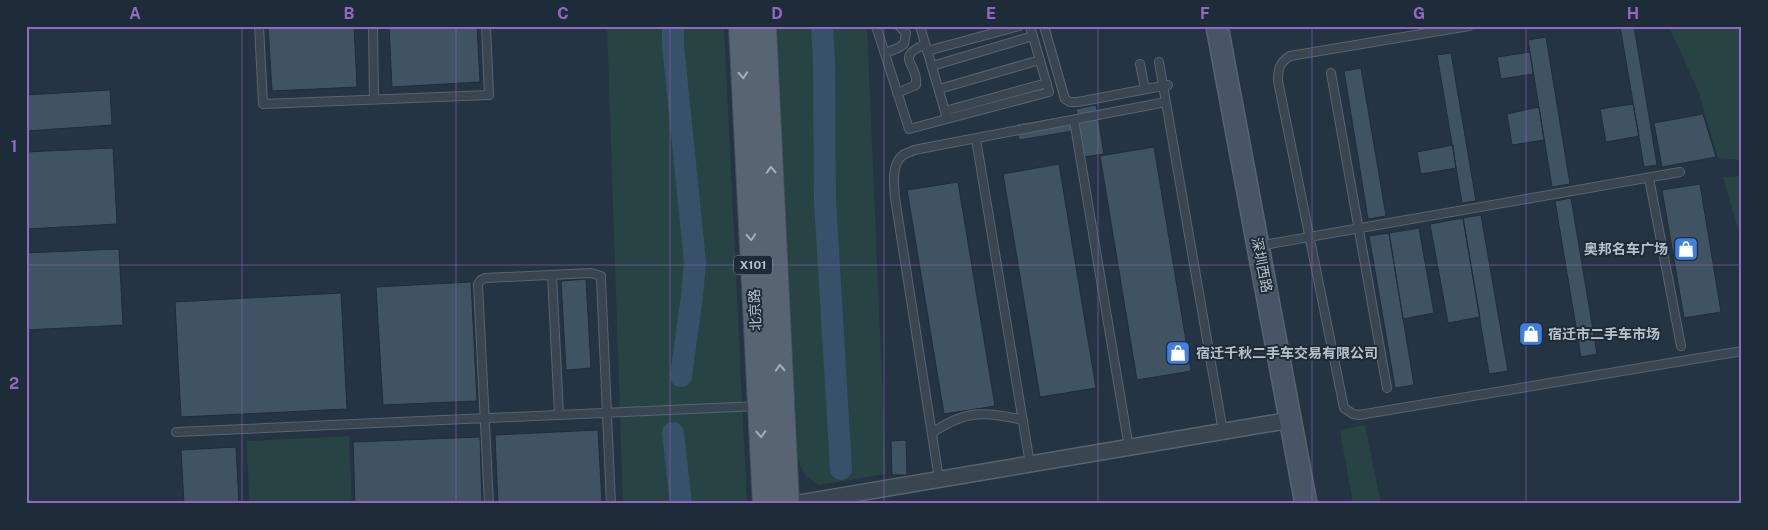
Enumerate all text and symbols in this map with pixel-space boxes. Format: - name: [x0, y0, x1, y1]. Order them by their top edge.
- text: A: [129, 4, 141, 23]
- text: B: [344, 4, 355, 23]
- text: C: [557, 4, 569, 23]
- text: D: [771, 4, 783, 23]
- text: E: [986, 4, 996, 23]
- text: F: [1200, 4, 1210, 23]
- text: G: [1413, 4, 1425, 23]
- text: H: [1627, 4, 1639, 23]
- one-way arrow: [738, 71, 749, 79]
- text: 1: [11, 137, 17, 156]
- one-way arrow: [765, 166, 776, 174]
- one-way arrow: [746, 233, 757, 241]
- street label: 深圳西路: [1249, 236, 1275, 294]
- shop icon: 奥邦名车广场: [1673, 236, 1699, 262]
- place label: 奥邦名车广场: [1584, 241, 1668, 257]
- road number: X101: [734, 256, 772, 274]
- street label: 北京路: [746, 289, 764, 331]
- shop icon: 宿迁市二手车市场: [1518, 321, 1544, 347]
- place label: 宿迁市二手车市场: [1548, 326, 1660, 342]
- shop icon: 宿迁千秋二手车交易有限公司: [1165, 340, 1191, 366]
- place label: 宿迁千秋二手车交易有限公司: [1196, 345, 1378, 361]
- one-way arrow: [775, 363, 786, 371]
- text: 2: [9, 374, 19, 393]
- one-way arrow: [756, 431, 767, 439]

